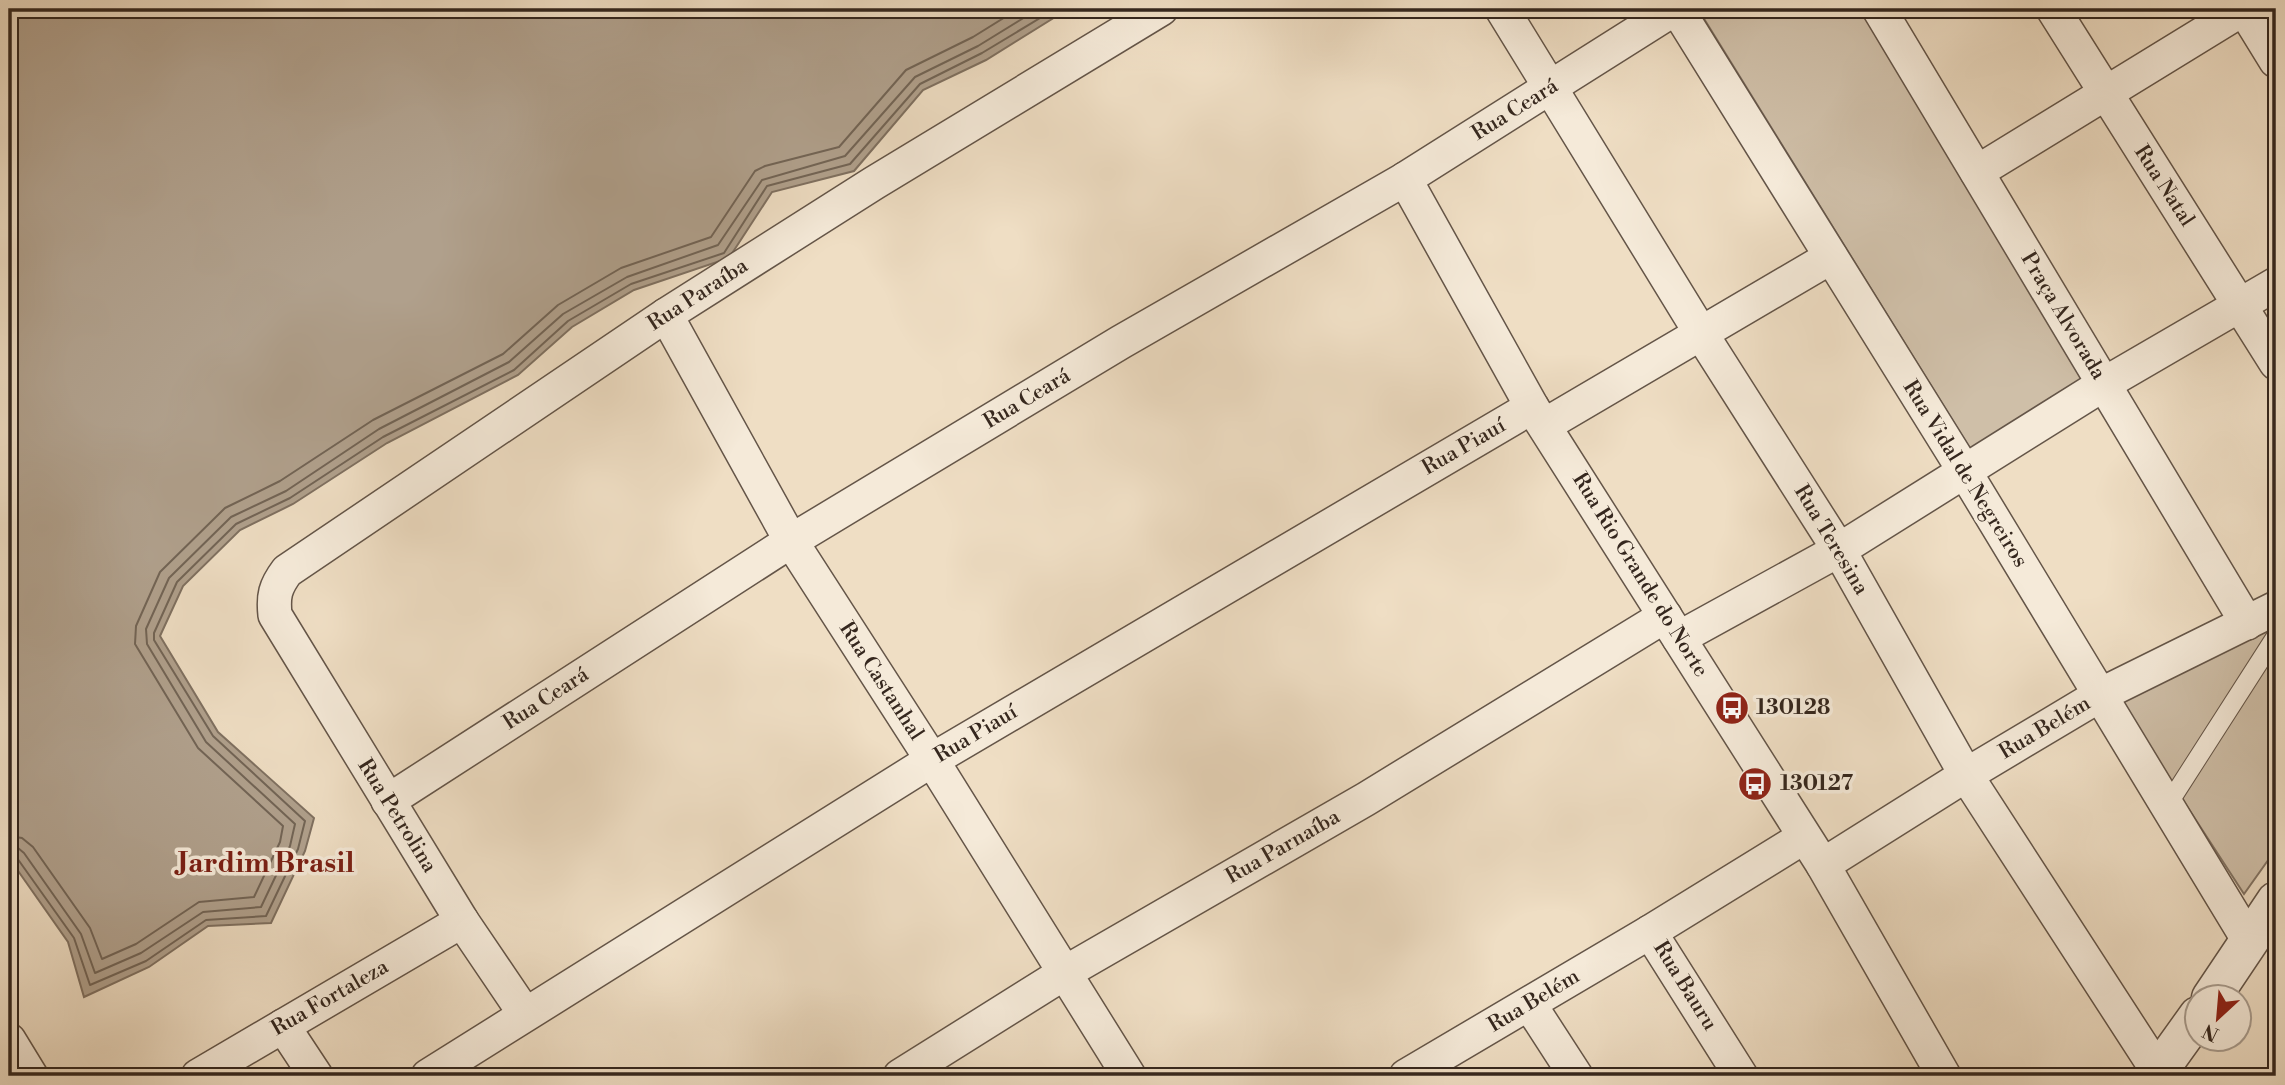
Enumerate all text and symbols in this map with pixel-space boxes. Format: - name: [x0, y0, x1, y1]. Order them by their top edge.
- street label: Rua Ceará: [1467, 73, 1563, 147]
- street label: Rua Natal: [2128, 140, 2200, 232]
- street label: Praça Alvorada: [2015, 247, 2111, 385]
- street label: Rua Paraíba: [643, 253, 753, 337]
- street label: Rua Ceará: [979, 363, 1075, 435]
- street label: Rua Vidal de Negreiros: [1897, 376, 2033, 572]
- street label: Rua Piauí: [1418, 412, 1511, 481]
- street label: Rua Rio Grande do Norte: [1566, 468, 1714, 682]
- street label: Rua Teresina: [1788, 480, 1874, 600]
- street label: Rua Castanhal: [833, 617, 929, 745]
- street label: Rua Ceará: [498, 662, 594, 736]
- bus stop icon: 130128: [1713, 689, 1751, 727]
- street label: Rua Belém: [1995, 691, 2095, 765]
- place label: 130128: [1756, 695, 1830, 721]
- street label: Rua Piauí: [930, 699, 1023, 769]
- street label: Rua Petrolina: [352, 754, 443, 878]
- bus stop icon: 130127: [1736, 765, 1774, 803]
- place label: 130127: [1780, 771, 1854, 797]
- street label: Rua Parnaíba: [1221, 804, 1345, 890]
- district label: Jardim Brasil: [174, 846, 354, 881]
- street label: Rua Bauru: [1647, 937, 1723, 1035]
- street label: Rua Fortaleza: [267, 954, 394, 1042]
- street label: Rua Belém: [1484, 964, 1584, 1038]
- north arrow: [2184, 984, 2254, 1054]
- text: N: [2199, 1018, 2223, 1046]

